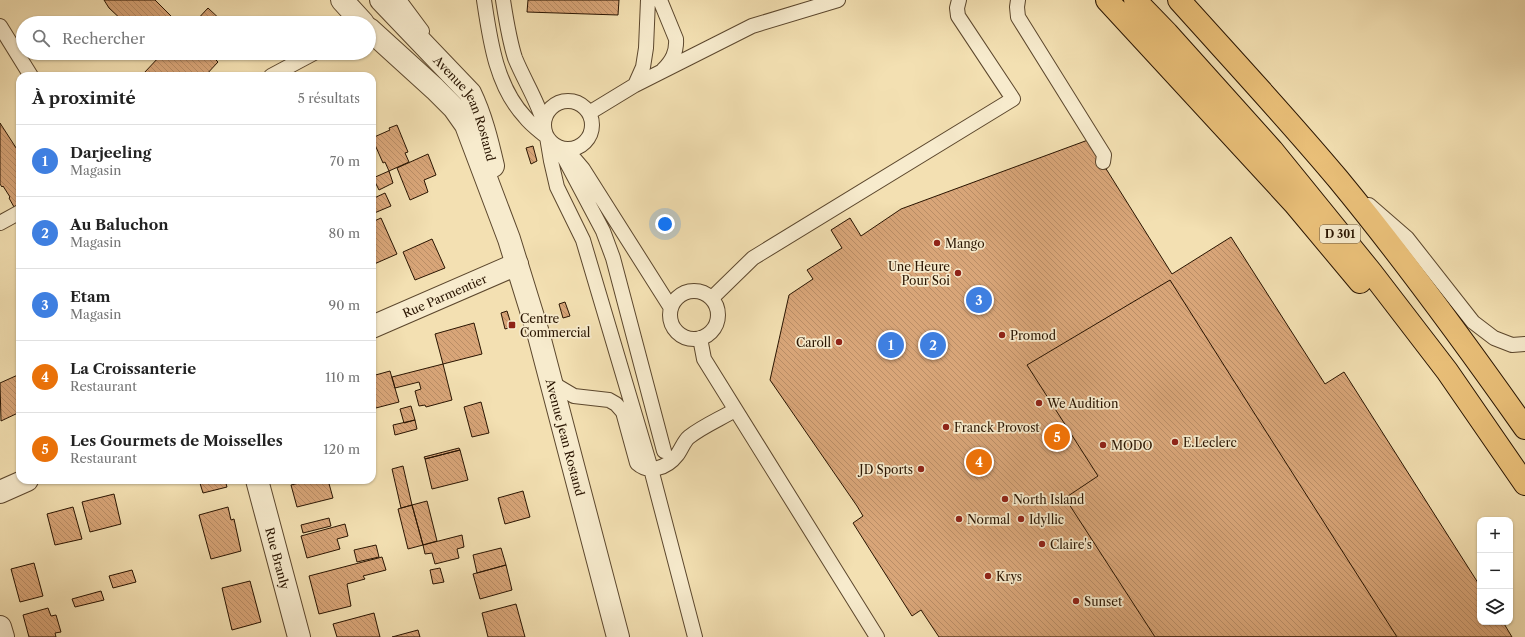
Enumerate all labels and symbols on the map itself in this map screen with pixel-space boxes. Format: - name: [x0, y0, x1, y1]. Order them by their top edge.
- street label: Avenue Jean Rostand: [430, 52, 499, 163]
- your location: [655, 214, 675, 234]
- road number: D 301: [1320, 225, 1360, 243]
- place label: Mango: [945, 236, 985, 251]
- marker: Mango: [932, 238, 942, 248]
- place label: Une Heure Pour Soi: [888, 259, 950, 288]
- marker: Une Heure Pour Soi: [953, 268, 963, 278]
- street label: Rue Parmentier: [400, 271, 489, 320]
- pin: 3: [966, 285, 992, 315]
- place label: Centre Commercial: [520, 311, 591, 340]
- marker: Centre Commercial: [507, 320, 517, 330]
- place label: Promod: [1010, 328, 1057, 343]
- pin: 1: [878, 330, 904, 360]
- pin: 2: [920, 330, 946, 360]
- marker: Promod: [997, 330, 1007, 340]
- place label: Caroll: [796, 335, 831, 350]
- marker: Caroll: [834, 337, 844, 347]
- street label: Avenue Jean Rostand: [543, 376, 588, 498]
- place label: We Audition: [1046, 396, 1119, 411]
- marker: We Audition: [1034, 398, 1044, 408]
- place label: Franck Provost: [954, 420, 1040, 435]
- marker: Franck Provost: [941, 422, 951, 432]
- pin: 5: [1044, 422, 1070, 452]
- place label: E.Leclerc: [1183, 435, 1237, 450]
- marker: E.Leclerc: [1170, 437, 1180, 447]
- place label: MODO: [1111, 438, 1153, 453]
- marker: MODO: [1098, 440, 1108, 450]
- pin: 4: [966, 447, 992, 477]
- place label: JD Sports: [857, 462, 913, 477]
- marker: JD Sports: [916, 464, 926, 474]
- place label: North Island: [1013, 492, 1085, 507]
- marker: North Island: [1000, 494, 1010, 504]
- place label: Normal: [967, 512, 1011, 527]
- place label: Idyllic: [1029, 512, 1064, 527]
- marker: Normal: [954, 514, 964, 524]
- marker: Idyllic: [1016, 514, 1026, 524]
- street label: Rue Branly: [262, 526, 293, 591]
- place label: Claire's: [1050, 537, 1092, 552]
- marker: Claire's: [1037, 539, 1047, 549]
- place label: Krys: [996, 569, 1022, 584]
- marker: Krys: [983, 571, 993, 581]
- place label: Sunset: [1084, 594, 1123, 609]
- marker: Sunset: [1071, 596, 1081, 606]

